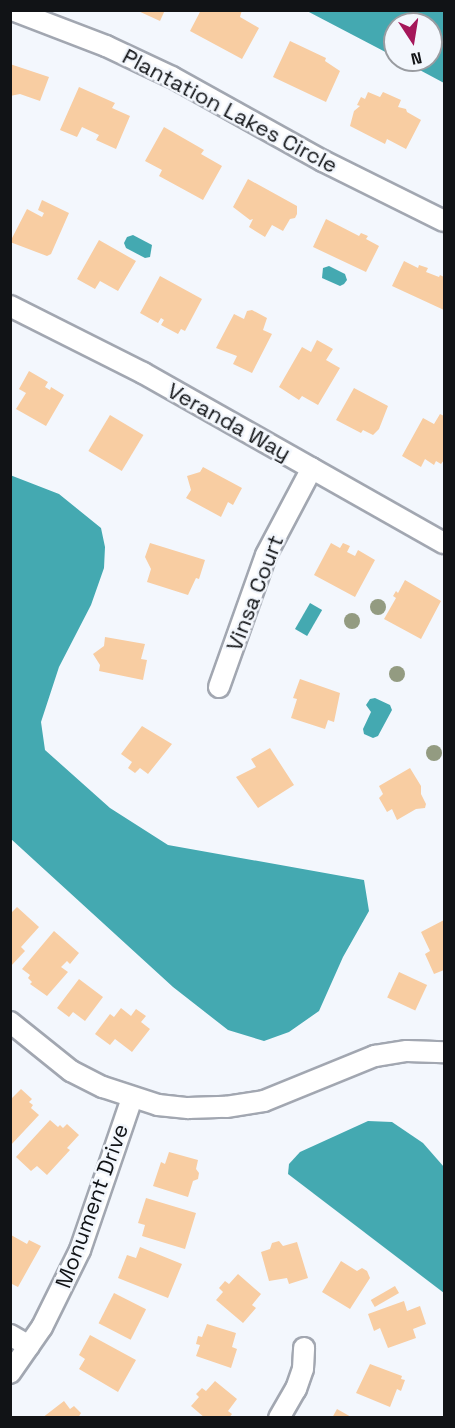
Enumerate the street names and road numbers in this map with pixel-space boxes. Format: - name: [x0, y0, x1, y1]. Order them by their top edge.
- street label: Plantation Lakes Circle: [118, 43, 342, 179]
- street label: Veranda Way: [163, 377, 295, 467]
- street label: Vinsa Court: [221, 531, 289, 655]
- street label: Monument Drive: [50, 1120, 134, 1292]

